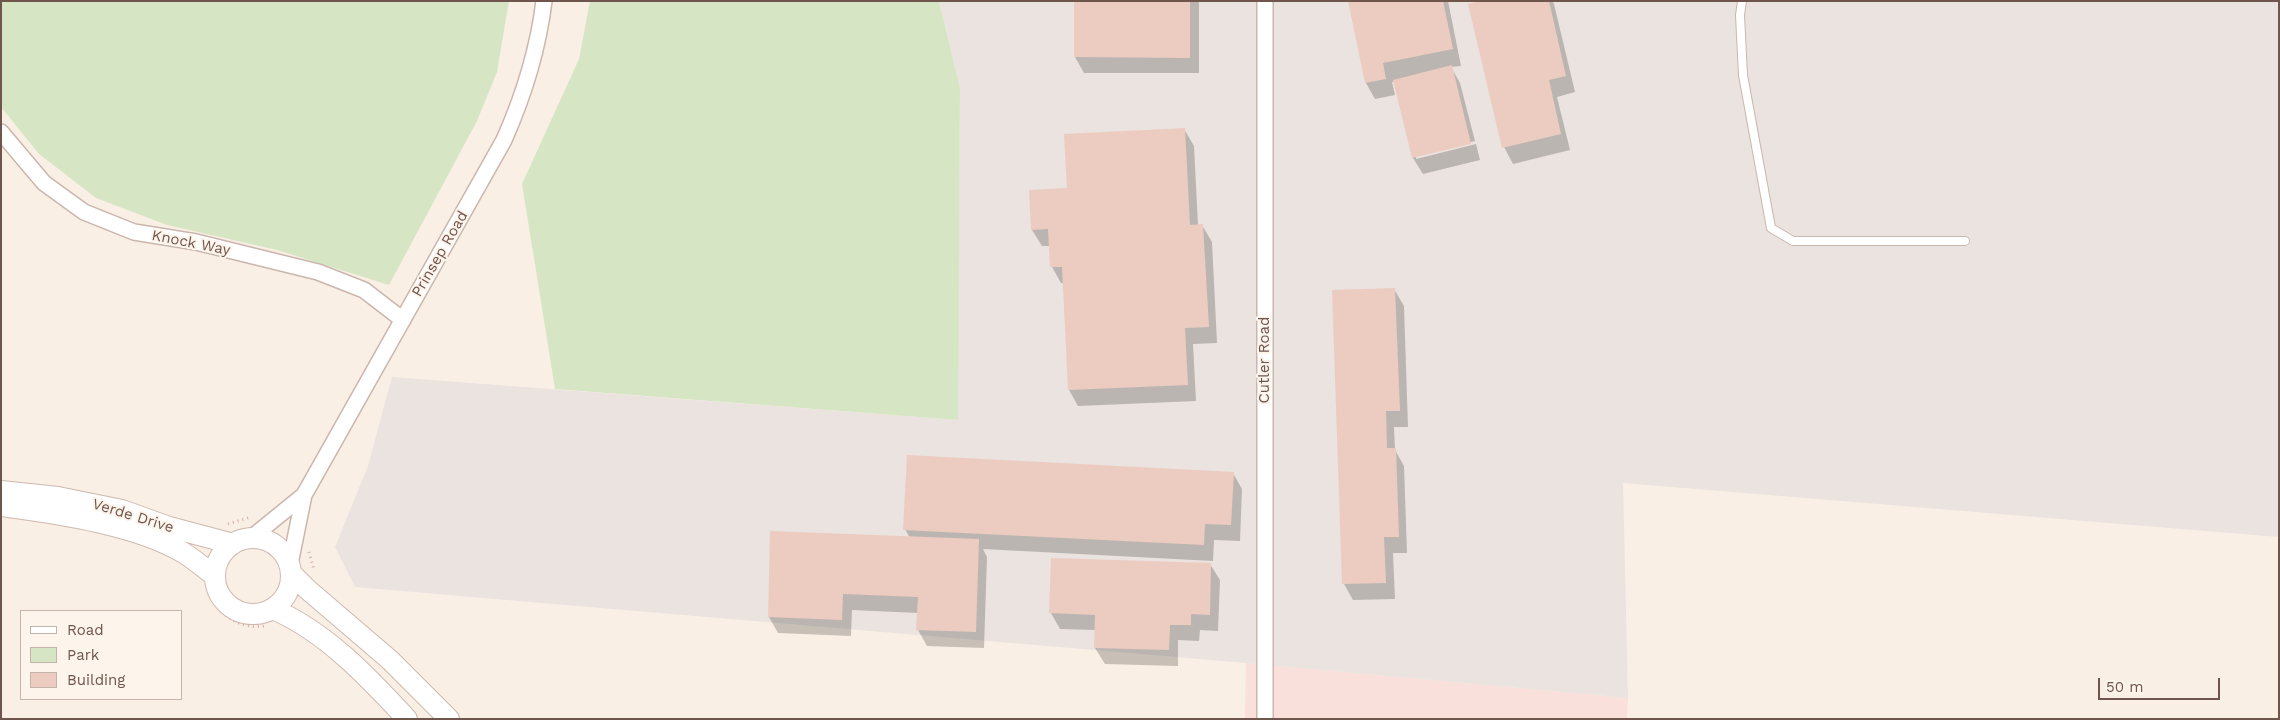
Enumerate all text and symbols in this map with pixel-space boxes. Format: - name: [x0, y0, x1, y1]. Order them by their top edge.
- street label: Prinsep Road: [408, 208, 472, 300]
- street label: Knock Way: [150, 227, 232, 259]
- street label: Cutler Road: [1256, 317, 1274, 403]
- street label: Verde Drive: [90, 495, 176, 537]
- legend: [20, 610, 182, 700]
- text: Road: [67, 621, 104, 639]
- text: Park: [67, 646, 99, 664]
- scale bar: [2100, 668, 2222, 700]
- text: Building: [67, 671, 125, 689]
- text: 50 m: [2106, 678, 2143, 696]

